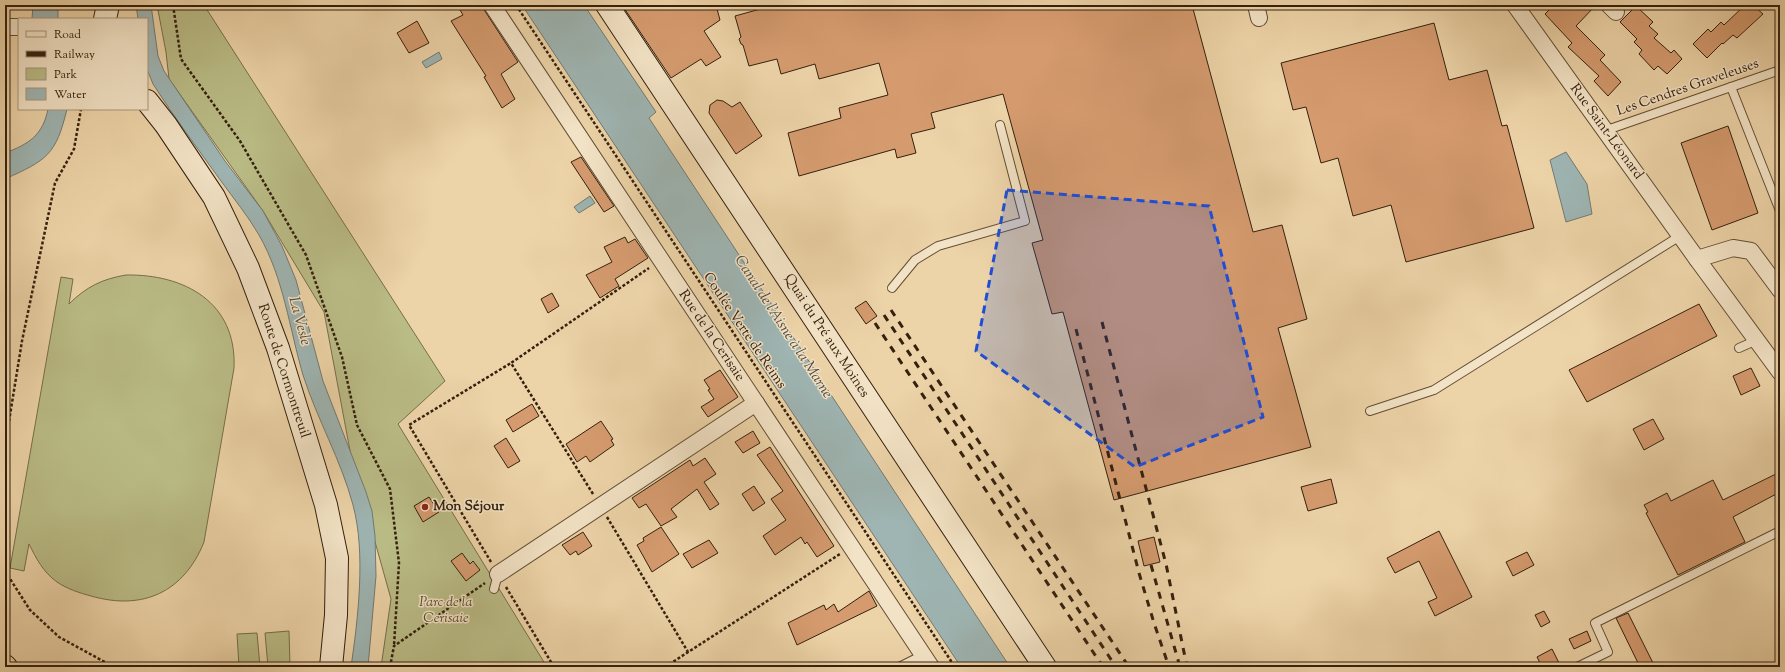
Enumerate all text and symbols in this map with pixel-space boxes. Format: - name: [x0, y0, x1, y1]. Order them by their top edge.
- legend: [18, 18, 148, 110]
- text: Road: [54, 26, 81, 44]
- text: Railway: [54, 46, 95, 64]
- street label: Les Cendres Graveleuses: [1614, 54, 1762, 122]
- text: Park: [54, 66, 77, 84]
- street label: Rue Saint-Léonard: [1564, 80, 1648, 184]
- text: Water: [54, 86, 87, 104]
- water label: Canal de l'Aisne à la Marne: [729, 251, 837, 403]
- street label: Coulée Verte de Reims: [697, 269, 791, 393]
- street label: Quai du Pré aux Moines: [778, 270, 874, 402]
- street label: Rue de la Cerisaie: [673, 286, 749, 386]
- water label: La Vesle: [282, 294, 316, 348]
- street label: Route de Cormontreuil: [252, 301, 314, 441]
- place label: Mon Séjour: [433, 497, 505, 517]
- marker: Mon Séjour: [420, 502, 430, 512]
- park label: Parc de la Cerisaie: [419, 593, 473, 629]

